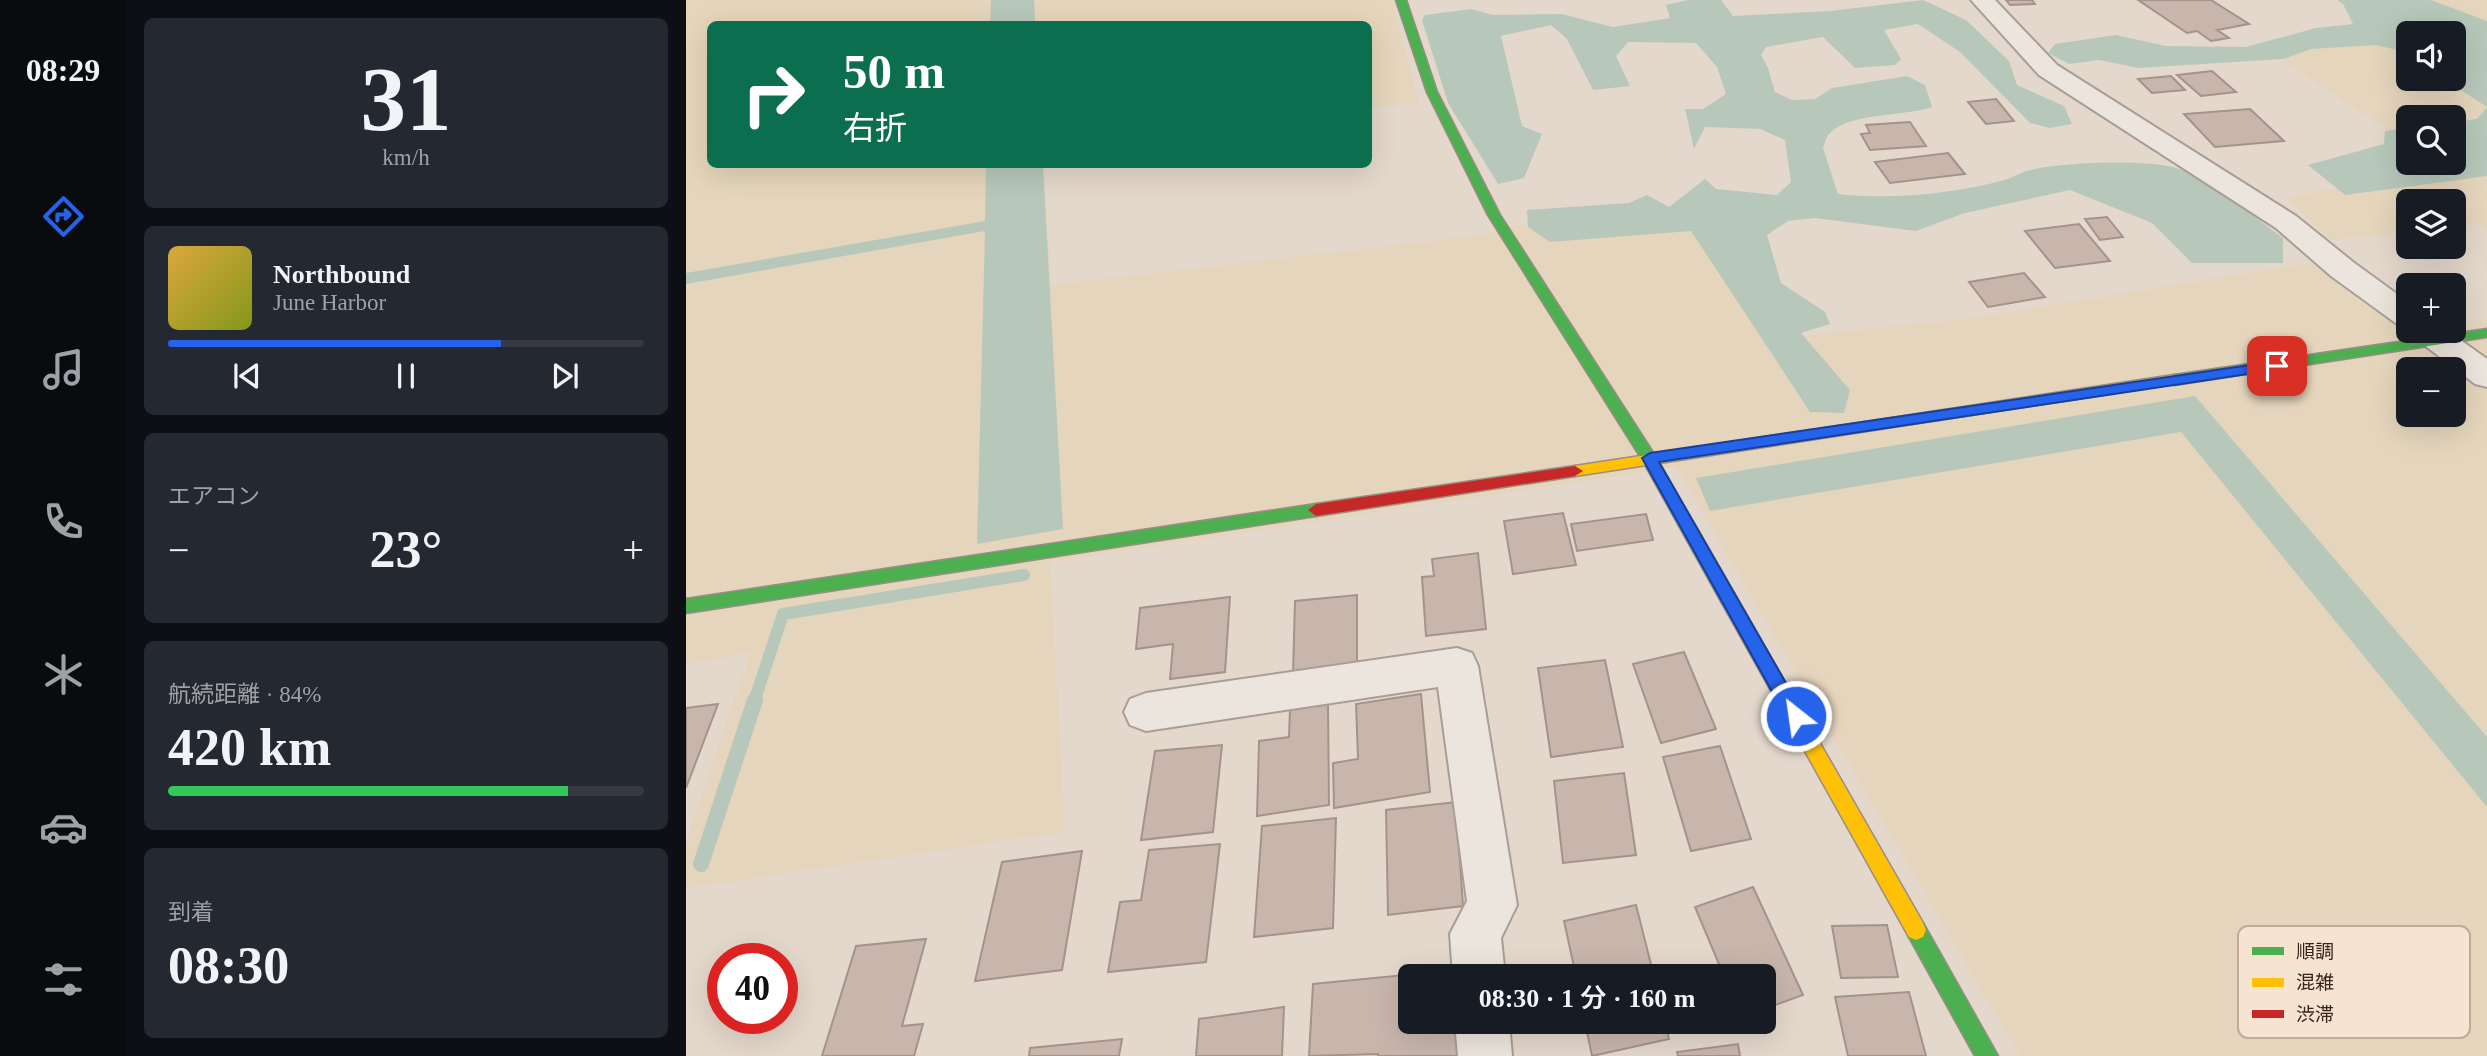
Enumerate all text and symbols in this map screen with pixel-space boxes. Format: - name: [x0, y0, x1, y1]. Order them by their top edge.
- map controls: [2396, 21, 2466, 427]
- button: sound: [2396, 21, 2466, 91]
- text: 50 m: [843, 44, 945, 99]
- text: 31: [361, 49, 452, 150]
- icon: right: [728, 49, 819, 140]
- text: 08:29: [26, 52, 100, 88]
- button: search: [2396, 105, 2466, 175]
- text: 右折: [843, 110, 907, 146]
- text: km/h: [382, 145, 430, 170]
- button: layers: [2396, 189, 2466, 259]
- icon: directions: [39, 192, 88, 241]
- text: Northbound: [273, 260, 410, 289]
- button: +: [2396, 273, 2466, 343]
- text: June Harbor: [273, 290, 386, 315]
- pin: [2247, 336, 2307, 396]
- icon: music: [39, 345, 88, 394]
- icon: arrive: [2258, 347, 2296, 385]
- icon: previous: [228, 357, 266, 395]
- icon: pause: [387, 357, 425, 395]
- icon: next: [546, 357, 584, 395]
- button: −: [2396, 357, 2466, 427]
- text: エアコン: [168, 484, 260, 509]
- icon: phone: [39, 497, 88, 546]
- text: 23°: [370, 521, 442, 578]
- text: −: [168, 529, 189, 571]
- text: +: [623, 529, 644, 571]
- icon: climate: [39, 650, 88, 699]
- position arrow: [1759, 679, 1833, 753]
- text: 航続距離 · 84%: [168, 682, 321, 707]
- text: 420 km: [168, 719, 331, 776]
- icon: car: [39, 803, 88, 852]
- text: 到着: [168, 900, 214, 925]
- legend: [2238, 926, 2470, 1038]
- text: 08:30: [168, 937, 289, 994]
- text: 順調: [2296, 941, 2334, 962]
- speed limit sign: 40: [707, 943, 798, 1034]
- icon: filters: [39, 955, 88, 1004]
- text: 混雑: [2296, 972, 2334, 993]
- text: 08:30 · 1 分 · 160 m: [1479, 984, 1695, 1013]
- text: 渋滞: [2296, 1004, 2334, 1025]

